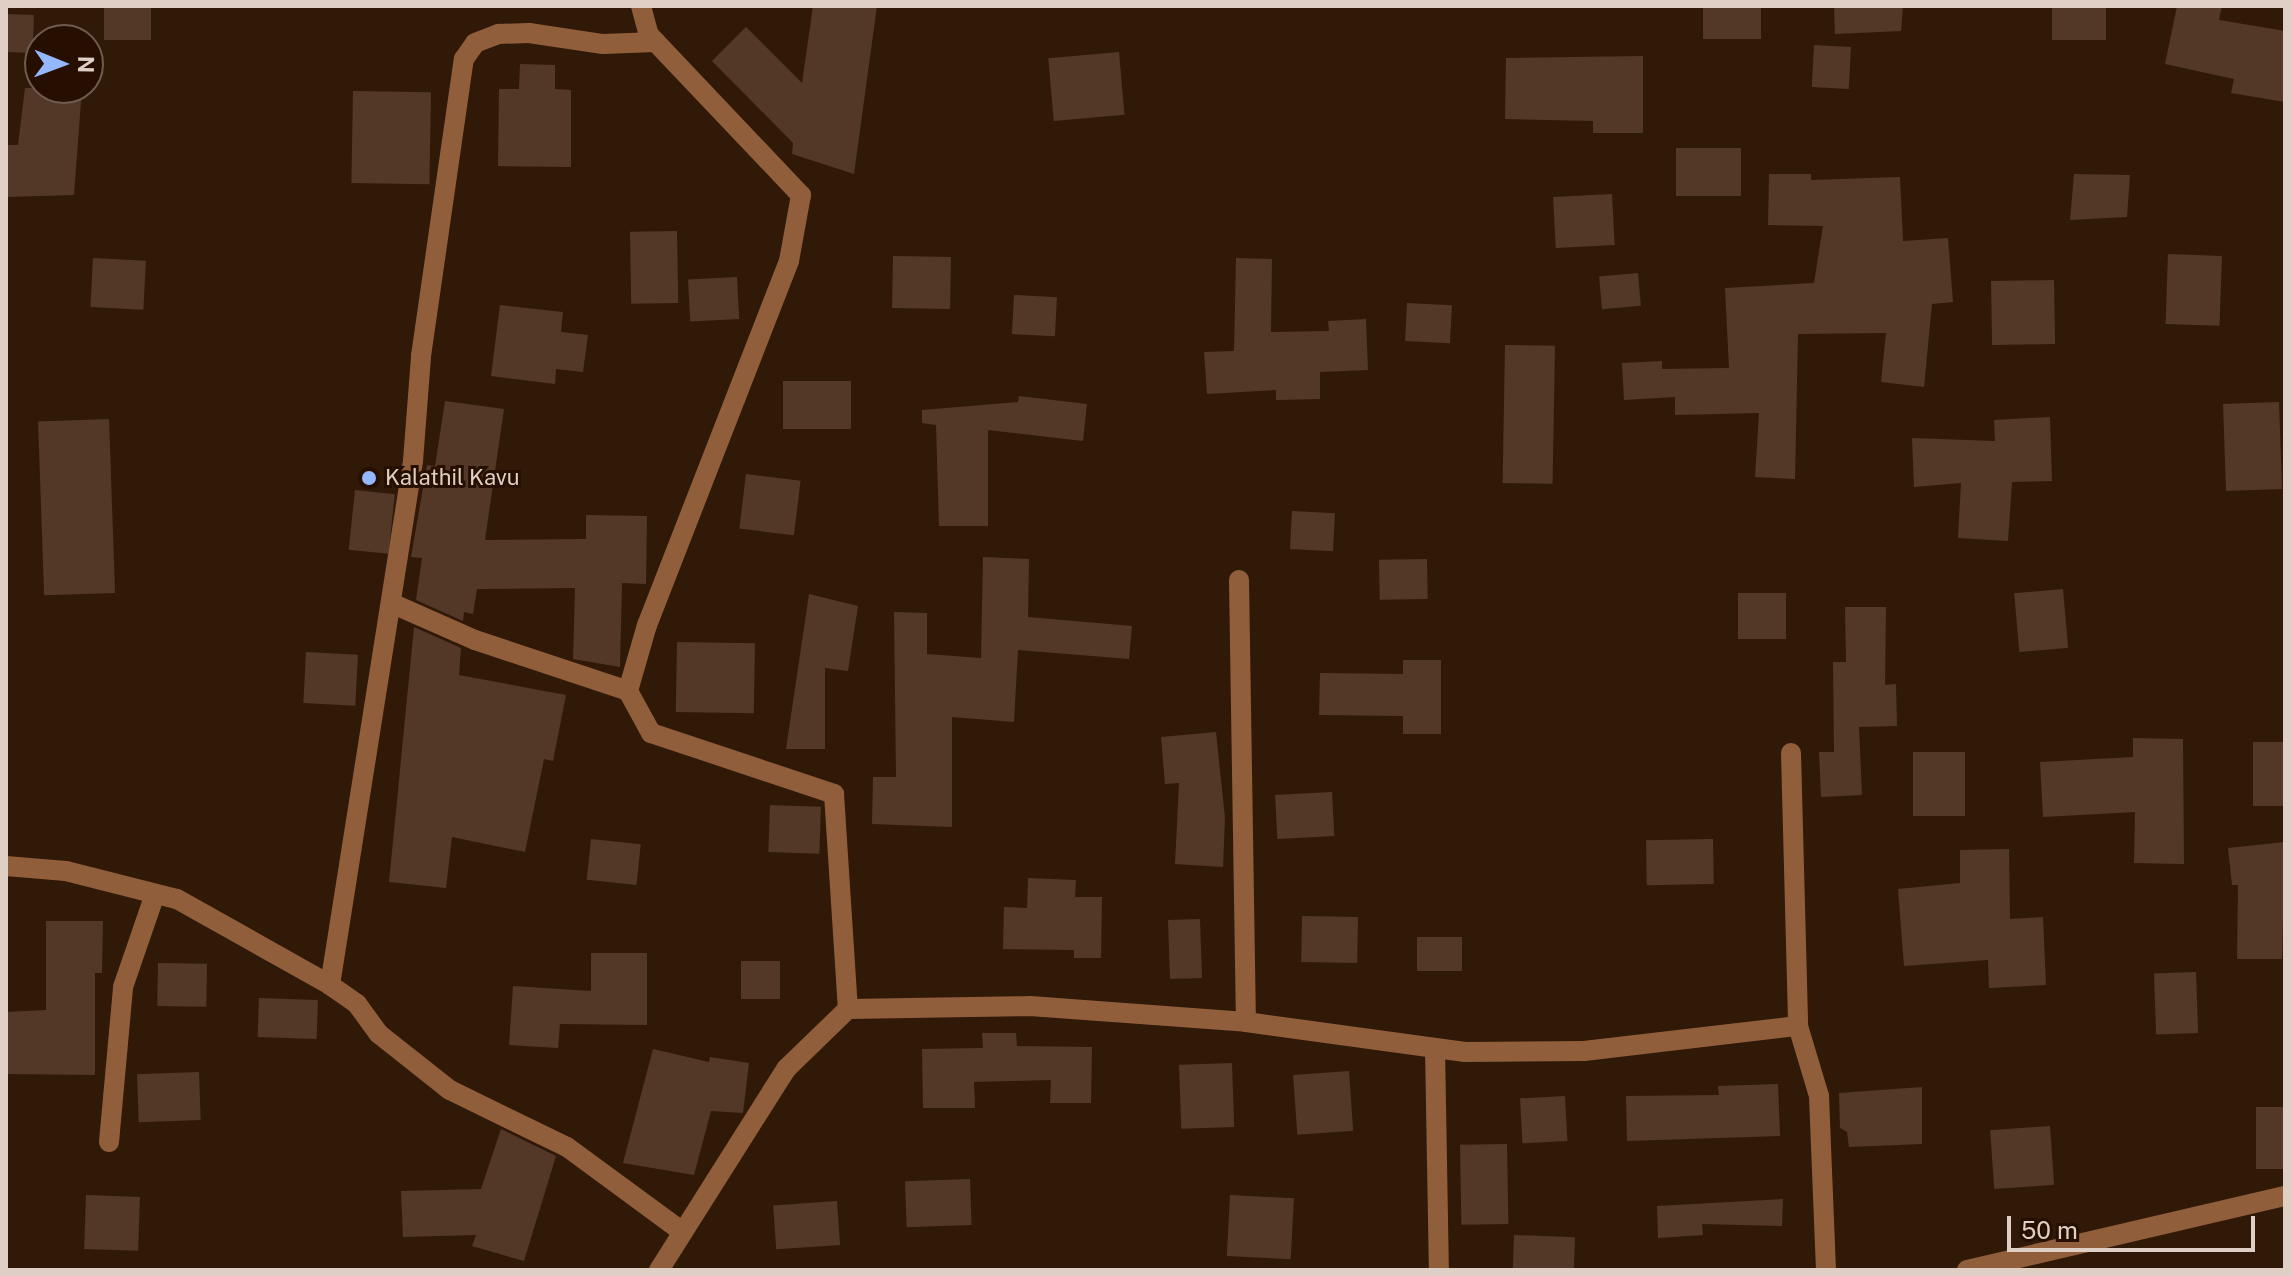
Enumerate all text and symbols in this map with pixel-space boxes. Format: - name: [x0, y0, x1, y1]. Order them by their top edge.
- north arrow: [24, 24, 104, 104]
- text: N: [73, 56, 99, 73]
- place label: Kalathil Kavu: [385, 465, 520, 491]
- marker: Kalathil Kavu: [360, 469, 378, 487]
- scale bar: [2011, 1200, 2259, 1250]
- text: 50 m: [2021, 1216, 2078, 1244]

